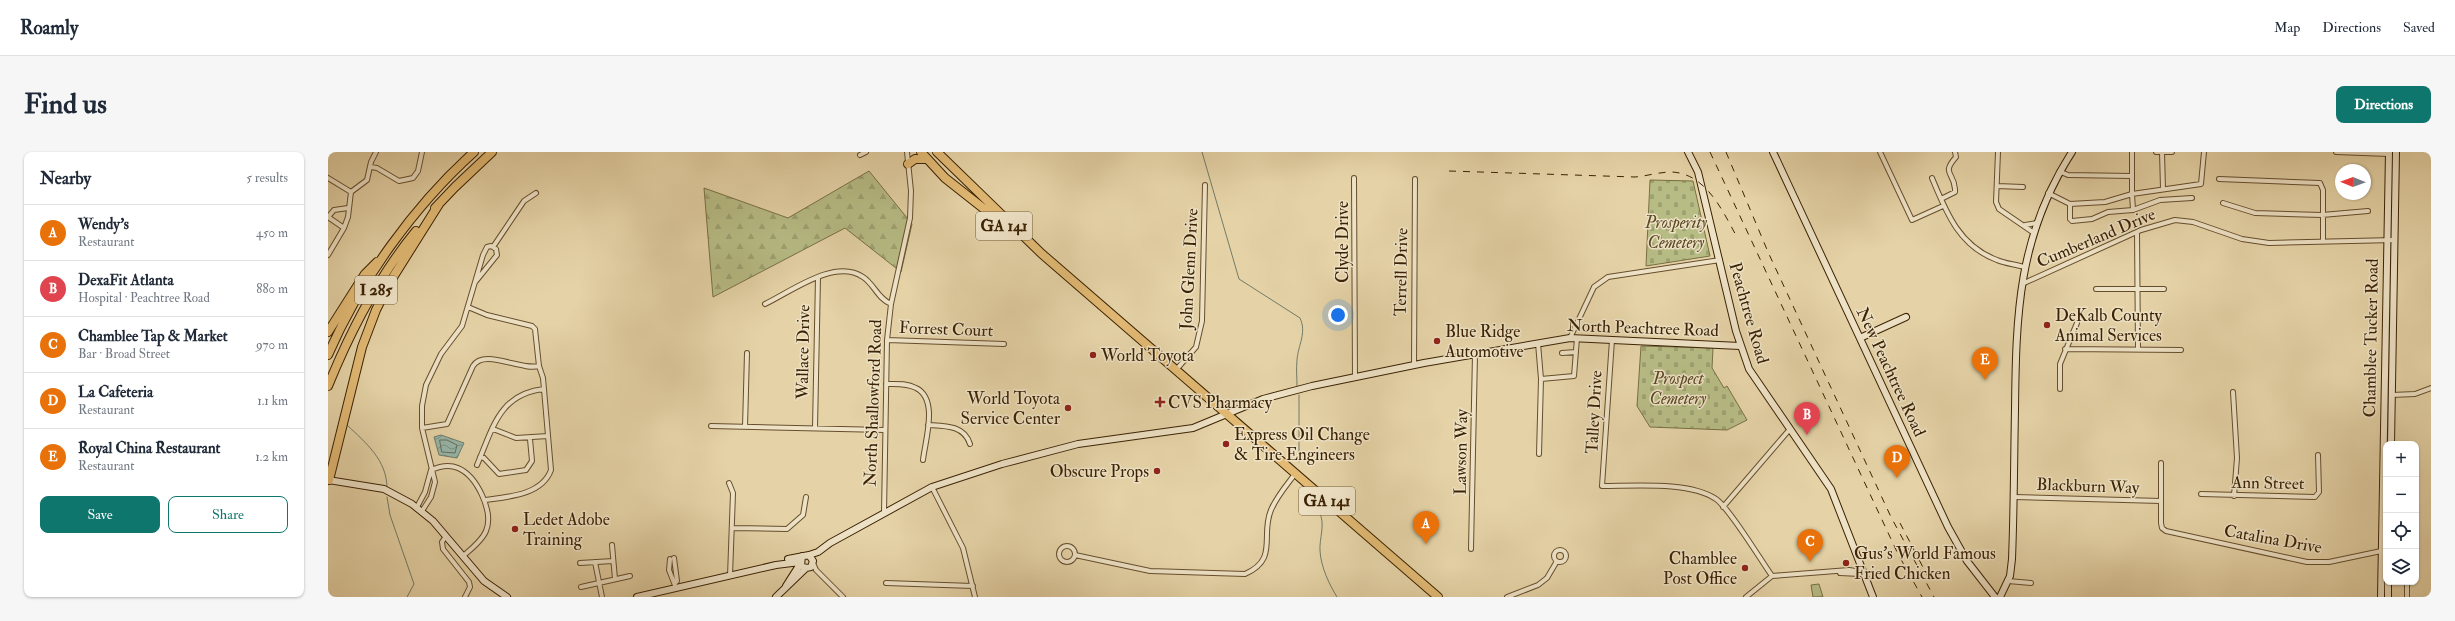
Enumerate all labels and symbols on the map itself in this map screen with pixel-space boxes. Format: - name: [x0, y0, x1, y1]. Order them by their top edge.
- north arrow: [2335, 164, 2371, 200]
- street label: Clyde Drive: [1332, 201, 1354, 283]
- street label: Cumberland Drive: [2034, 204, 2158, 272]
- street label: John Glenn Drive: [1175, 208, 1204, 331]
- road number: GA 141: [976, 212, 1032, 240]
- park label: Prosperity Cemetery: [1644, 212, 1707, 253]
- street label: Terrell Drive: [1390, 228, 1412, 316]
- street label: Chamblee Tucker Road: [2359, 258, 2383, 418]
- street label: Peachtree Road: [1725, 260, 1774, 367]
- road number: I 285: [355, 276, 397, 304]
- street label: Wallace Drive: [792, 304, 814, 401]
- street label: New Peachtree Road: [1852, 304, 1930, 441]
- your location: [1328, 305, 1348, 325]
- place label: DeKalb County Animal Services: [2054, 305, 2163, 346]
- street label: North Peachtree Road: [1567, 315, 1720, 341]
- street label: Forrest Court: [898, 317, 994, 341]
- street label: North Shallowford Road: [860, 318, 886, 487]
- marker: DeKalb County Animal Services: [2042, 320, 2052, 330]
- place label: Blue Ridge Automotive: [1444, 321, 1524, 362]
- marker: Blue Ridge Automotive: [1432, 336, 1442, 346]
- place label: World Toyota: [1100, 345, 1195, 367]
- pin: E: [1972, 347, 1998, 380]
- marker: World Toyota: [1088, 350, 1098, 360]
- park label: Prospect Cemetery: [1650, 368, 1707, 409]
- street label: Talley Drive: [1581, 370, 1608, 454]
- place label: World Toyota Service Center: [960, 388, 1061, 429]
- place label: CVS Pharmacy: [1168, 392, 1273, 414]
- marker: CVS Pharmacy: [1155, 397, 1165, 407]
- pin: B: [1794, 402, 1820, 435]
- marker: World Toyota Service Center: [1063, 403, 1073, 413]
- street label: Lawson Way: [1450, 408, 1473, 495]
- place label: Express Oil Change & Tire Engineers: [1234, 424, 1370, 465]
- marker: Express Oil Change & Tire Engineers: [1221, 439, 1231, 449]
- pin: D: [1884, 445, 1910, 478]
- place label: Obscure Props: [1050, 461, 1149, 483]
- marker: Obscure Props: [1152, 466, 1162, 476]
- street label: Ann Street: [2230, 472, 2305, 494]
- street label: Blackburn Way: [2036, 474, 2140, 499]
- road number: GA 141: [1299, 487, 1355, 515]
- place label: Ledet Adobe Training: [523, 509, 610, 550]
- pin: A: [1413, 511, 1439, 544]
- street label: Catalina Drive: [2222, 520, 2324, 558]
- marker: Ledet Adobe Training: [510, 524, 520, 534]
- pin: C: [1797, 529, 1823, 562]
- place label: Gus's World Famous Fried Chicken: [1854, 543, 1996, 584]
- place label: Chamblee Post Office: [1663, 548, 1737, 589]
- marker: Gus's World Famous Fried Chicken: [1841, 558, 1851, 568]
- marker: Chamblee Post Office: [1740, 563, 1750, 573]

